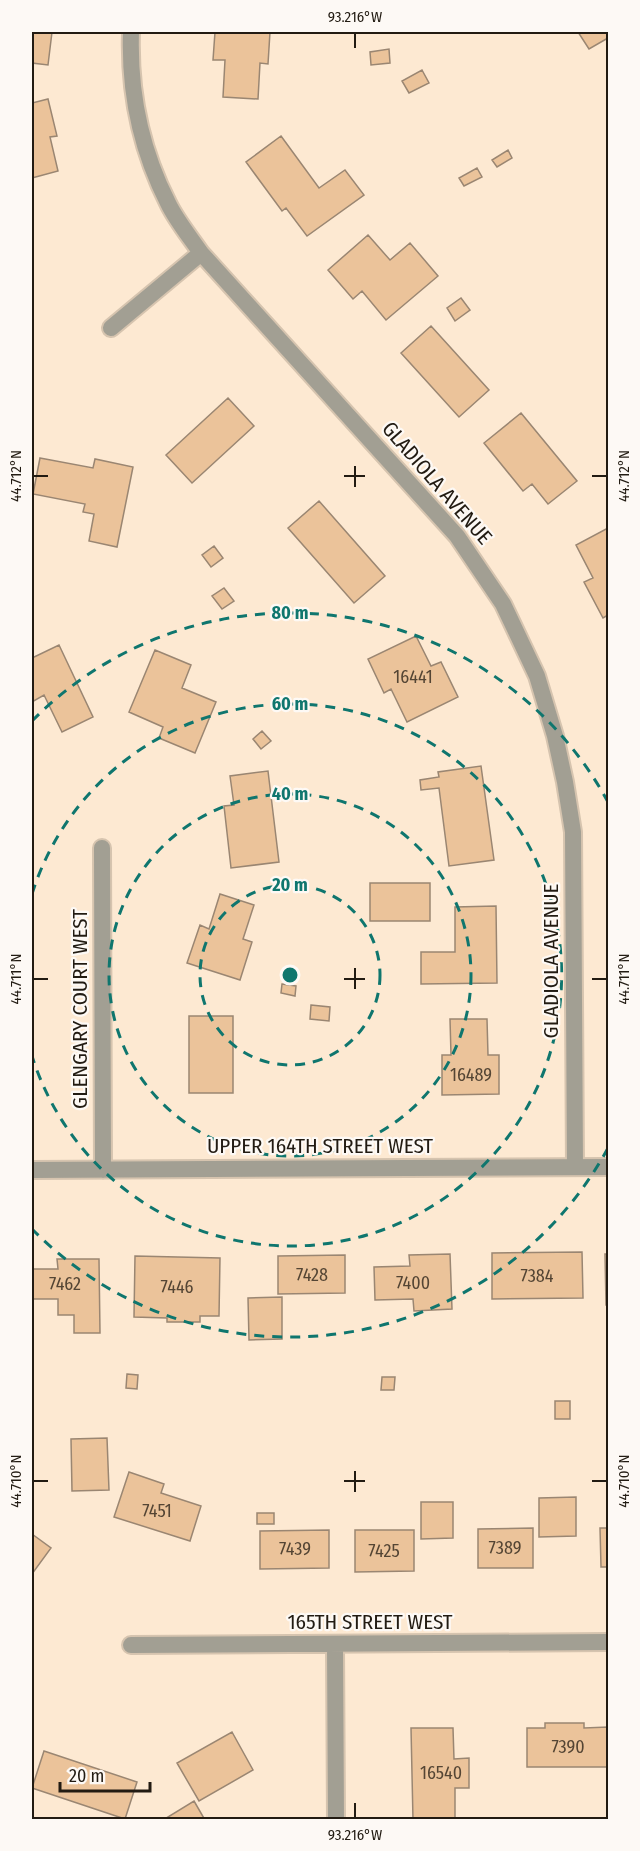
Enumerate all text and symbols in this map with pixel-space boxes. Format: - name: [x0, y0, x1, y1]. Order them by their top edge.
- text: 93.216°W: [328, 8, 382, 26]
- street label: GLADIOLA AVENUE: [376, 416, 498, 550]
- text: 44.712°N: [7, 450, 25, 502]
- text: 44.712°N: [615, 450, 633, 502]
- text: 80 m: [272, 602, 308, 624]
- house number: 16441: [393, 666, 433, 688]
- text: 60 m: [272, 693, 308, 715]
- text: 40 m: [272, 783, 308, 805]
- text: 20 m: [271, 874, 308, 896]
- street label: GLADIOLA AVENUE: [538, 883, 564, 1038]
- street label: GLENGARY COURT WEST: [67, 909, 93, 1109]
- text: 44.711°N: [7, 953, 25, 1005]
- text: 44.711°N: [615, 953, 633, 1005]
- centre of rings: [280, 965, 300, 985]
- house number: 16489: [450, 1064, 492, 1086]
- street label: UPPER 164TH STREET WEST: [207, 1133, 433, 1159]
- house number: 7428: [296, 1264, 328, 1286]
- house number: 7384: [521, 1265, 554, 1287]
- house number: 7400: [396, 1272, 430, 1294]
- house number: 7462: [49, 1273, 81, 1295]
- house number: 7446: [160, 1276, 194, 1298]
- text: 44.710°N: [7, 1454, 25, 1508]
- text: 44.710°N: [615, 1454, 633, 1508]
- house number: 7451: [142, 1500, 172, 1522]
- house number: 7389: [489, 1537, 521, 1559]
- house number: 7439: [279, 1538, 311, 1560]
- house number: 7425: [368, 1540, 400, 1562]
- street label: 165TH STREET WEST: [287, 1609, 453, 1635]
- house number: 7390: [551, 1736, 585, 1758]
- scale bar: [60, 1755, 150, 1793]
- house number: 16540: [420, 1762, 462, 1784]
- text: 20 m: [69, 1765, 104, 1787]
- text: 93.216°W: [328, 1826, 382, 1844]

